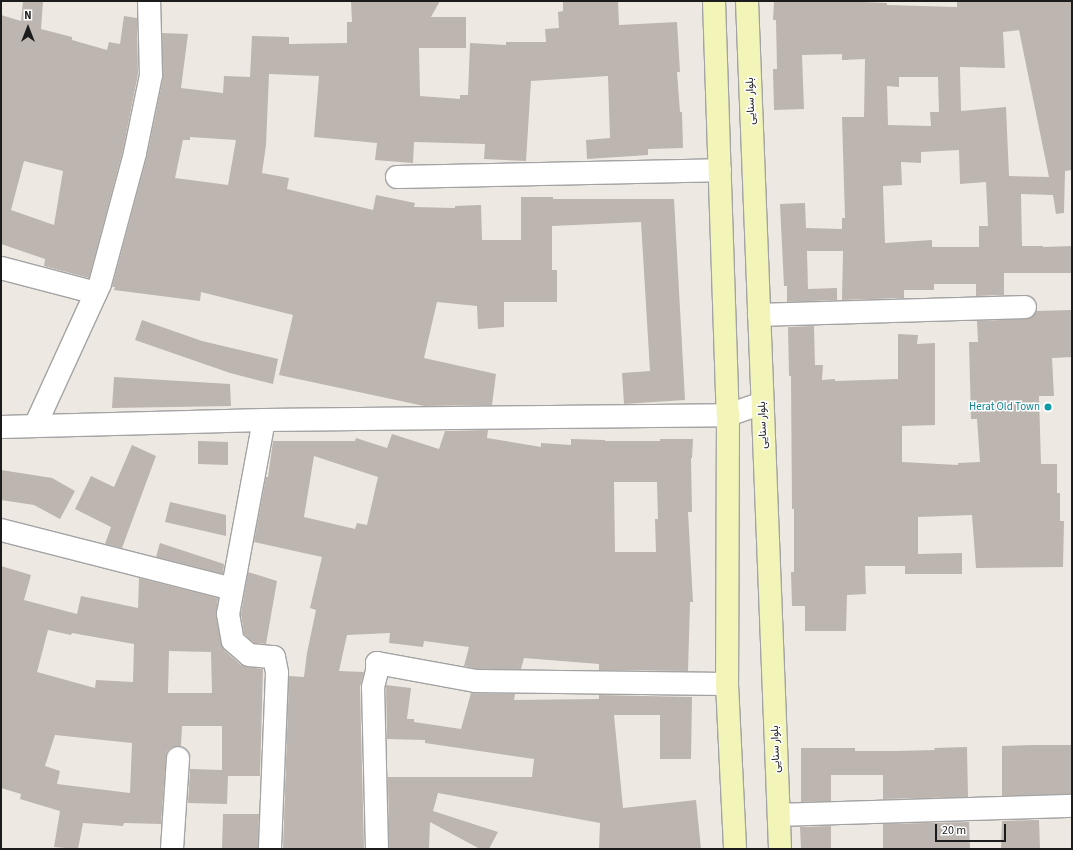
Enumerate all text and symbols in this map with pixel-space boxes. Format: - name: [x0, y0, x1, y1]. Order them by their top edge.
- north arrow: [8, 8, 48, 48]
- text: N: [24, 8, 32, 23]
- street label: بلوار سنایی: [744, 77, 758, 125]
- place label: Herat Old Town: [969, 400, 1040, 414]
- street label: بلوار سنایی: [756, 401, 770, 449]
- marker: Herat Old Town: [1043, 402, 1053, 412]
- street label: بلوار سنایی: [769, 725, 783, 773]
- scale bar: [937, 816, 1008, 842]
- text: 20 m: [942, 822, 966, 839]

